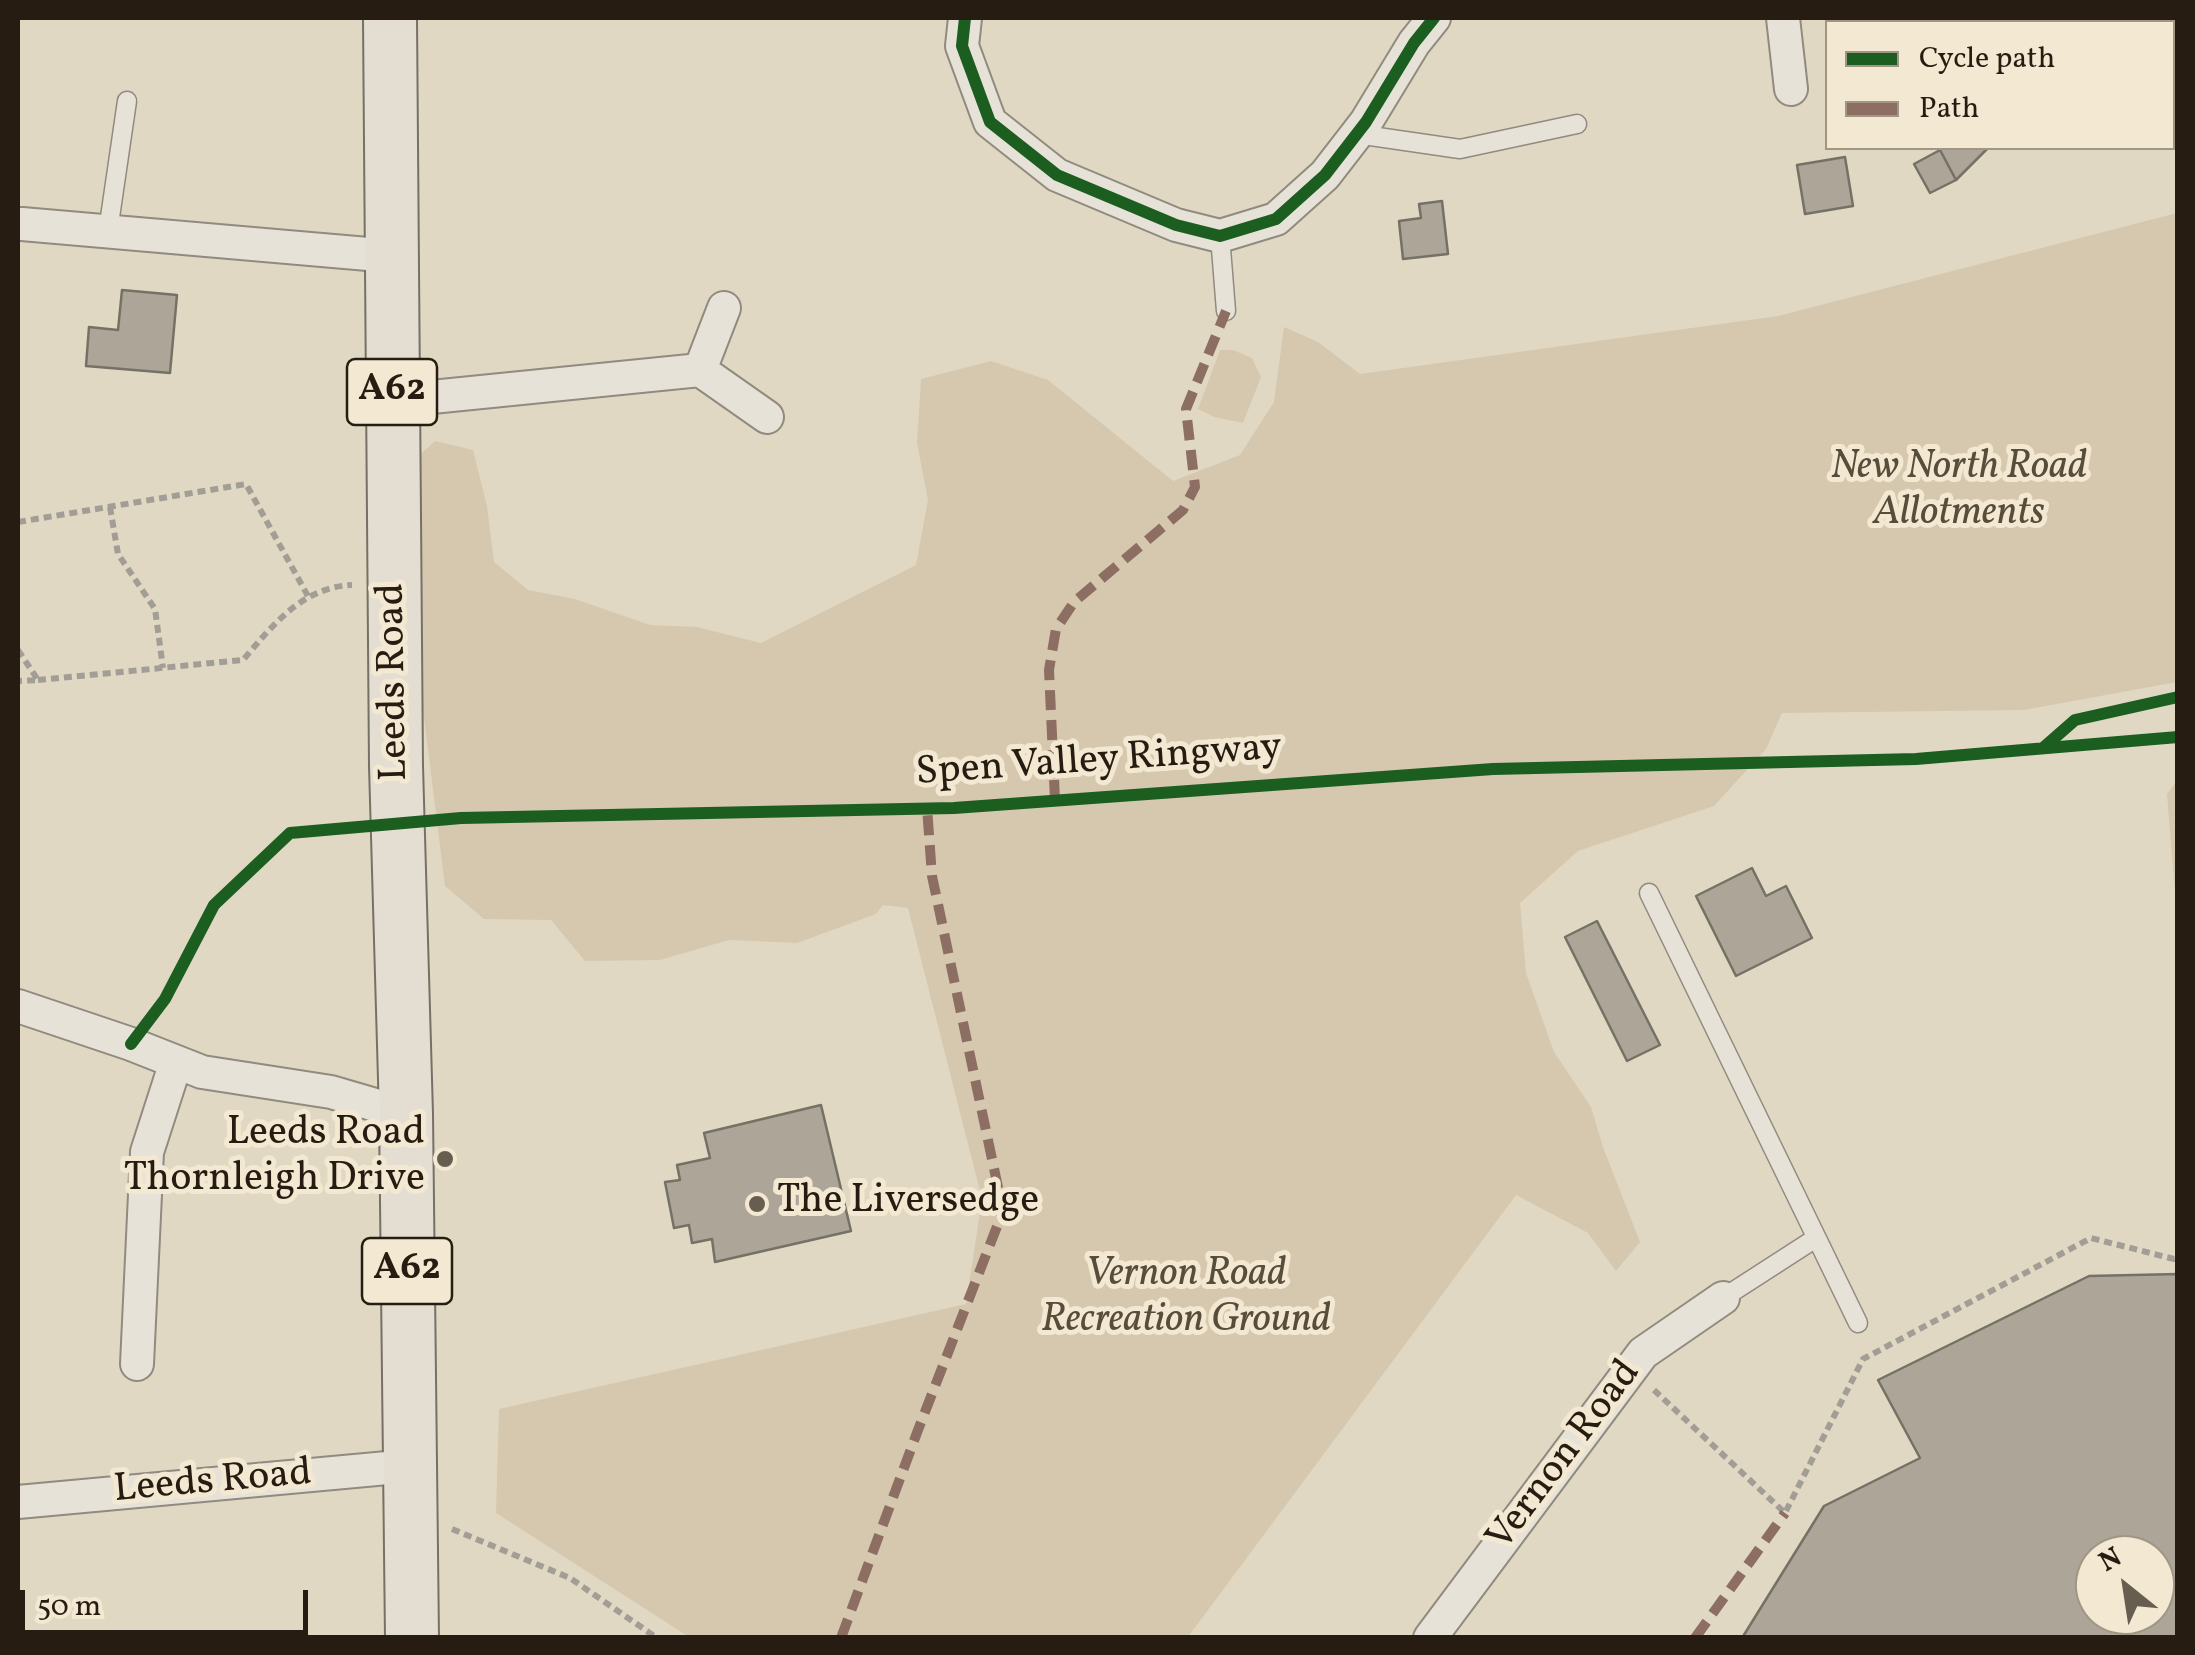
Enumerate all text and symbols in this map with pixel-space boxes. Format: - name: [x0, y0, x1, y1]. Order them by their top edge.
- legend: [1825, 20, 2175, 150]
- text: Cycle path: [1919, 38, 2055, 80]
- text: Path: [1919, 88, 1979, 130]
- road number: A62: [347, 359, 437, 425]
- park label: New North Road Allotments: [1831, 446, 2087, 540]
- street label: Leeds Road: [370, 582, 422, 782]
- street label: Spen Valley Ringway: [914, 726, 1284, 800]
- place label: Leeds Road Thornleigh Drive: [124, 1112, 425, 1206]
- marker: Leeds Road Thornleigh Drive: [434, 1148, 456, 1170]
- place label: The Liversedge: [777, 1180, 1039, 1228]
- marker: The Liversedge: [746, 1193, 768, 1215]
- road number: A62: [362, 1238, 452, 1304]
- park label: Vernon Road Recreation Ground: [1041, 1253, 1331, 1347]
- street label: Vernon Road: [1479, 1352, 1653, 1562]
- street label: Leeds Road: [112, 1451, 314, 1517]
- north arrow: [2075, 1535, 2175, 1635]
- text: N: [2092, 1538, 2129, 1582]
- scale bar: [25, 1570, 312, 1632]
- text: 50 m: [37, 1586, 101, 1628]

